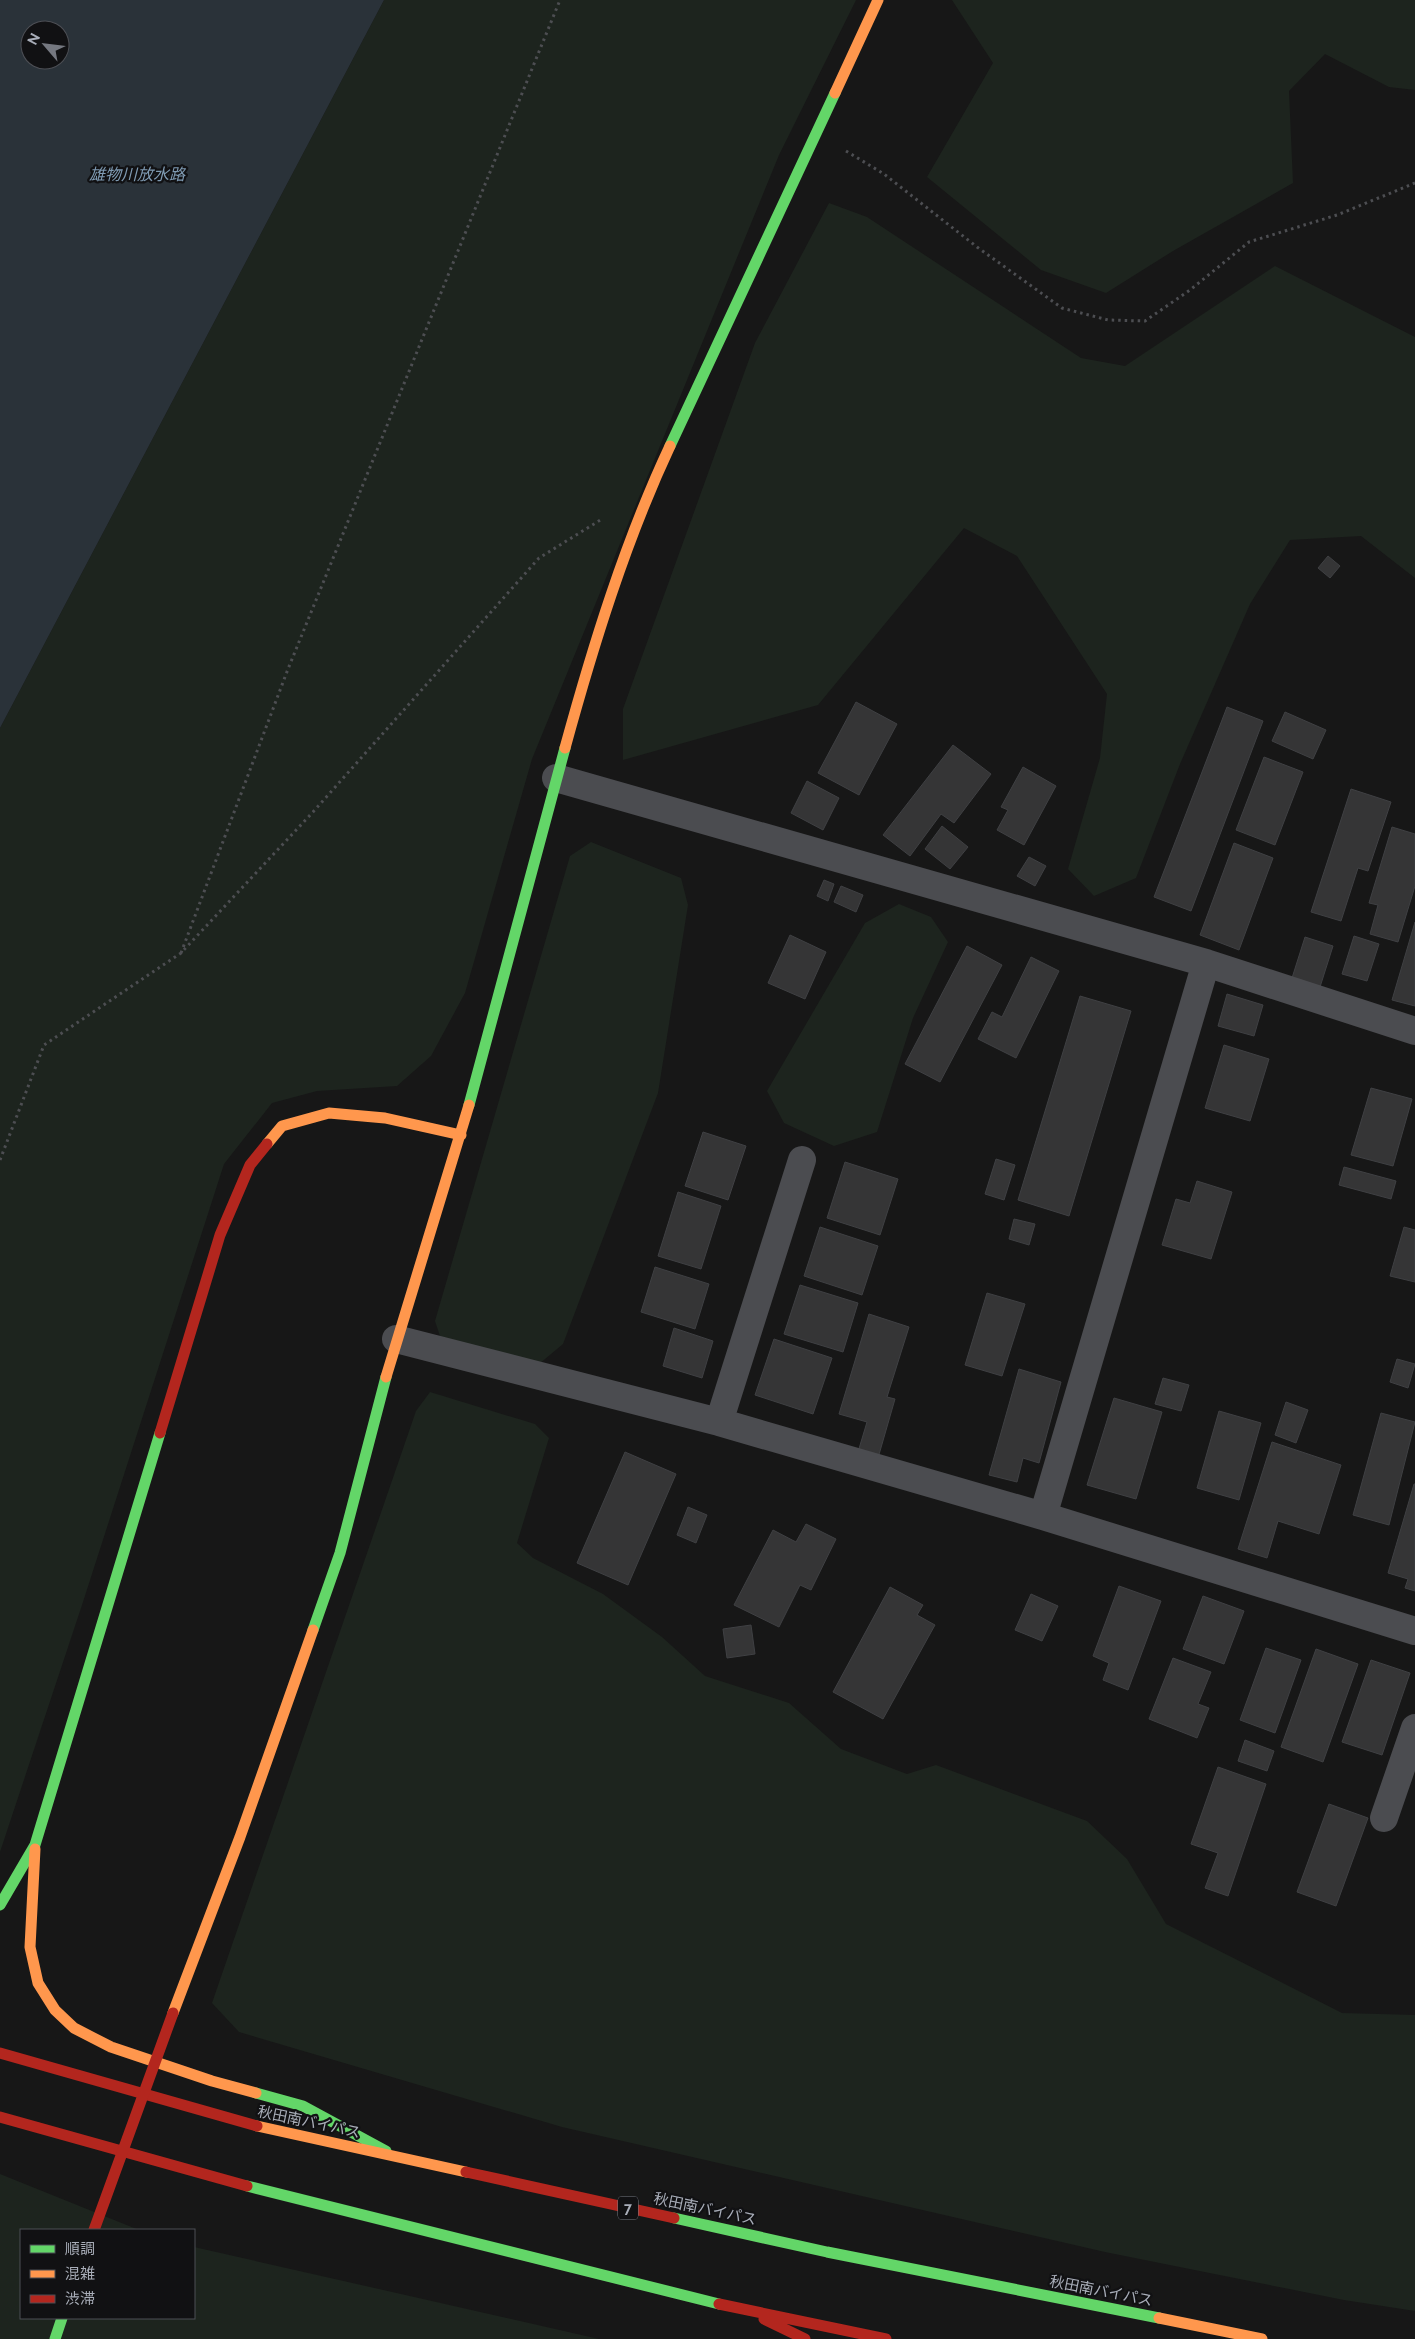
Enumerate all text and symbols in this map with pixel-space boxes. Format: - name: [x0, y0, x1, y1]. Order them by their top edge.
- north arrow: [20, 20, 70, 70]
- text: N: [24, 30, 43, 47]
- water label: 雄物川放水路: [89, 165, 187, 184]
- street label: 秋田南バイパス: [256, 2102, 362, 2142]
- street label: 秋田南バイパス: [652, 2189, 758, 2229]
- road number: 7: [618, 2196, 638, 2220]
- legend: [20, 2229, 195, 2319]
- text: 順調: [65, 2240, 95, 2258]
- text: 混雑: [65, 2265, 95, 2283]
- street label: 秋田南バイパス: [1048, 2272, 1154, 2310]
- text: 渋滞: [65, 2290, 95, 2308]

